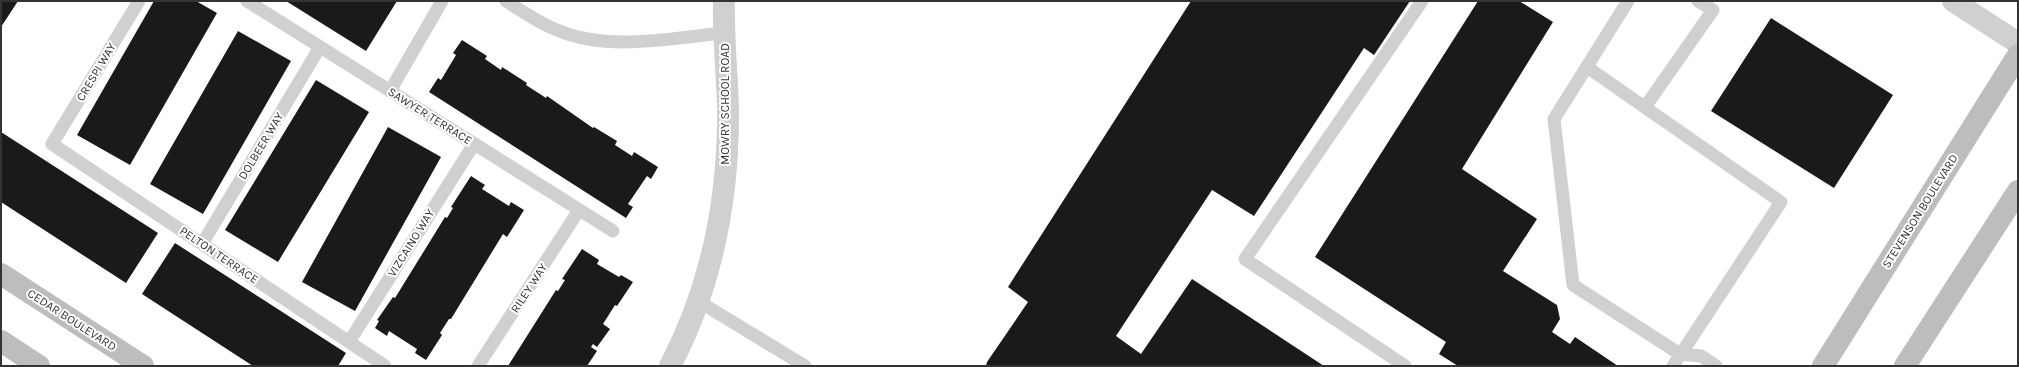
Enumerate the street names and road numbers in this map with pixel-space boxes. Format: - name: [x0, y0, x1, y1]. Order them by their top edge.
- street label: CRESPI WAY: [73, 40, 119, 103]
- street label: MOWRY SCHOOL ROAD: [718, 43, 732, 165]
- street label: SAWYER TERRACE: [385, 84, 475, 148]
- street label: DOLBEER WAY: [235, 109, 287, 182]
- street label: STEVENSON BOULEVARD: [1879, 151, 1961, 271]
- street label: VIZCAINO WAY: [385, 206, 438, 279]
- street label: PELTON TERRACE: [177, 224, 261, 286]
- street label: RILEY WAY: [508, 260, 550, 315]
- street label: CEDAR BOULEVARD: [25, 286, 119, 354]

